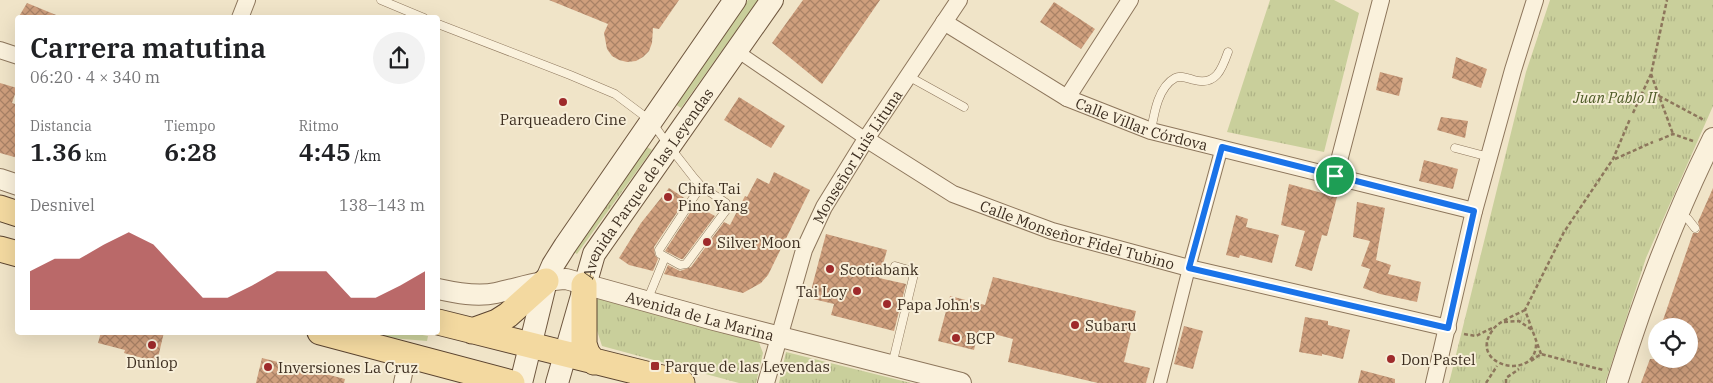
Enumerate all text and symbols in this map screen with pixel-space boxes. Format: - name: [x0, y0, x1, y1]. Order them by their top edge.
- text: Carrera matutina: [30, 29, 266, 66]
- button: share: [373, 32, 425, 84]
- text: 06:20 · 4 × 340 m: [30, 67, 160, 87]
- street label: Avenida Parque de las Leyendas: [578, 84, 717, 281]
- street label: Monseñor Luis Lituna: [808, 86, 906, 226]
- park label: Juan Pablo II: [1572, 88, 1658, 107]
- street label: Calle Villar Córdova: [1073, 93, 1210, 154]
- marker: Parqueadero Cine: [557, 96, 569, 108]
- place label: Parqueadero Cine: [500, 110, 626, 129]
- text: Distancia: [30, 117, 92, 135]
- text: Tiempo: [164, 117, 215, 135]
- text: Ritmo: [299, 117, 339, 135]
- text: 1.36: [30, 135, 82, 168]
- text: 6:28: [164, 135, 217, 168]
- text: 4:45: [299, 135, 351, 168]
- text: km: [82, 147, 107, 165]
- text: /km: [351, 147, 381, 165]
- pin: [1314, 155, 1356, 197]
- icon: arrive: [1321, 162, 1349, 190]
- place label: Chifa Tai Pino Yang: [678, 179, 748, 215]
- marker: Chifa Tai Pino Yang: [662, 191, 674, 203]
- text: Desnivel: [30, 195, 95, 215]
- text: 138–143 m: [339, 195, 425, 215]
- street label: Calle Monseñor Fidel Tubino: [978, 196, 1177, 273]
- place label: Silver Moon: [717, 233, 801, 252]
- marker: Silver Moon: [701, 236, 713, 248]
- place label: Scotiabank: [840, 260, 919, 279]
- marker: Scotiabank: [824, 263, 836, 275]
- place label: Tai Loy: [796, 282, 847, 301]
- marker: Tai Loy: [851, 285, 863, 297]
- street label: Avenida de La Marina: [624, 287, 776, 344]
- place label: Papa John's: [897, 295, 980, 314]
- marker: Papa John's: [881, 298, 893, 310]
- place label: Subaru: [1085, 316, 1137, 335]
- map controls: [1648, 318, 1698, 368]
- button: locate: [1648, 318, 1698, 368]
- marker: Subaru: [1069, 319, 1081, 331]
- place label: BCP: [966, 329, 995, 348]
- marker: BCP: [950, 332, 962, 344]
- marker: Dunlop: [146, 339, 158, 351]
- place label: Don Pastel: [1401, 350, 1476, 369]
- place label: Dunlop: [126, 353, 178, 372]
- marker: Don Pastel: [1385, 353, 1397, 365]
- place label: Parque de las Leyendas: [665, 357, 830, 376]
- place label: Inversiones La Cruz: [278, 358, 418, 377]
- marker: Parque de las Leyendas: [649, 360, 661, 372]
- marker: Inversiones La Cruz: [262, 361, 274, 373]

